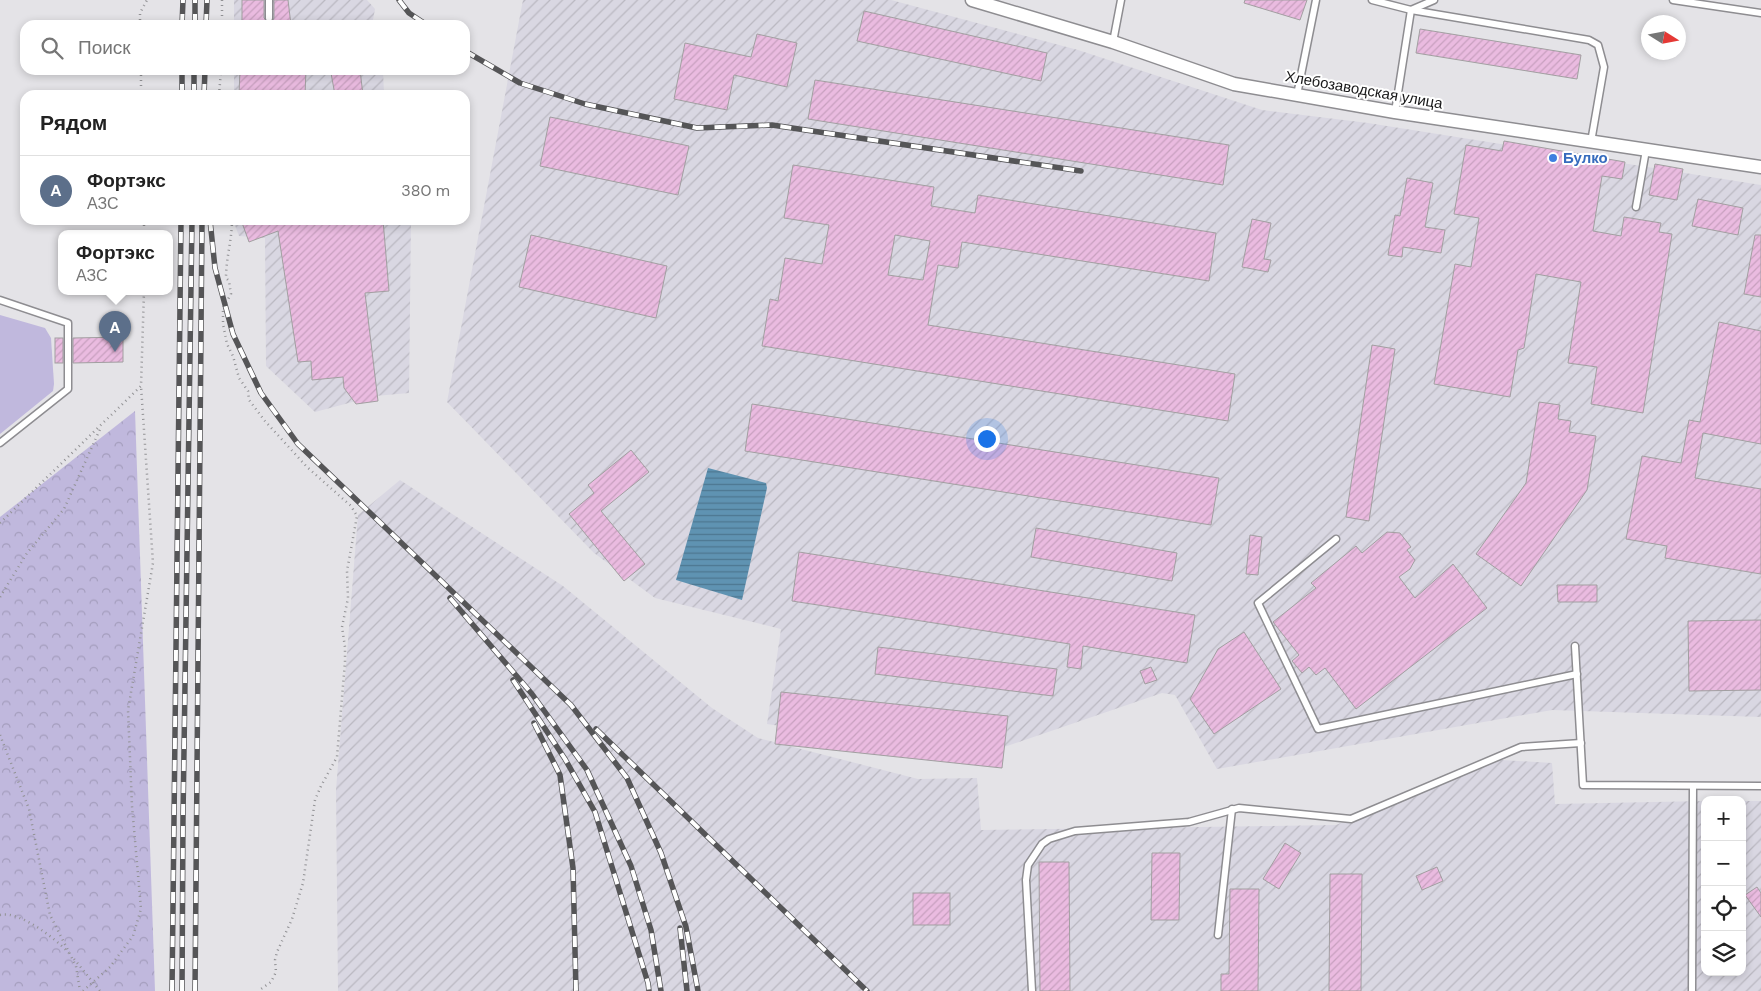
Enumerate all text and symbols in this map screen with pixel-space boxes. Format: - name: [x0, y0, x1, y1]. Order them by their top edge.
- north arrow: [1641, 15, 1686, 60]
- search box: [20, 20, 470, 75]
- icon: search: [38, 34, 66, 62]
- text: Поиск: [78, 35, 131, 60]
- street label: Хлебозаводская улица: [1284, 66, 1445, 114]
- text: Рядом: [40, 109, 107, 137]
- place label: Булко: [1563, 148, 1608, 168]
- marker: Булко: [1547, 152, 1559, 164]
- text: Фортэкс: [87, 168, 166, 193]
- text: A: [50, 180, 62, 201]
- text: 380 m: [401, 180, 450, 201]
- text: АЗС: [87, 193, 119, 214]
- popup: [58, 230, 173, 295]
- text: Фортэкс: [76, 240, 155, 265]
- text: АЗС: [76, 265, 108, 286]
- pin: A: [99, 311, 131, 352]
- your location: [974, 426, 1000, 452]
- map controls: [1701, 796, 1746, 976]
- button: +: [1701, 796, 1746, 841]
- button: −: [1701, 841, 1746, 886]
- button: locate: [1701, 886, 1746, 931]
- button: layers: [1701, 931, 1746, 976]

